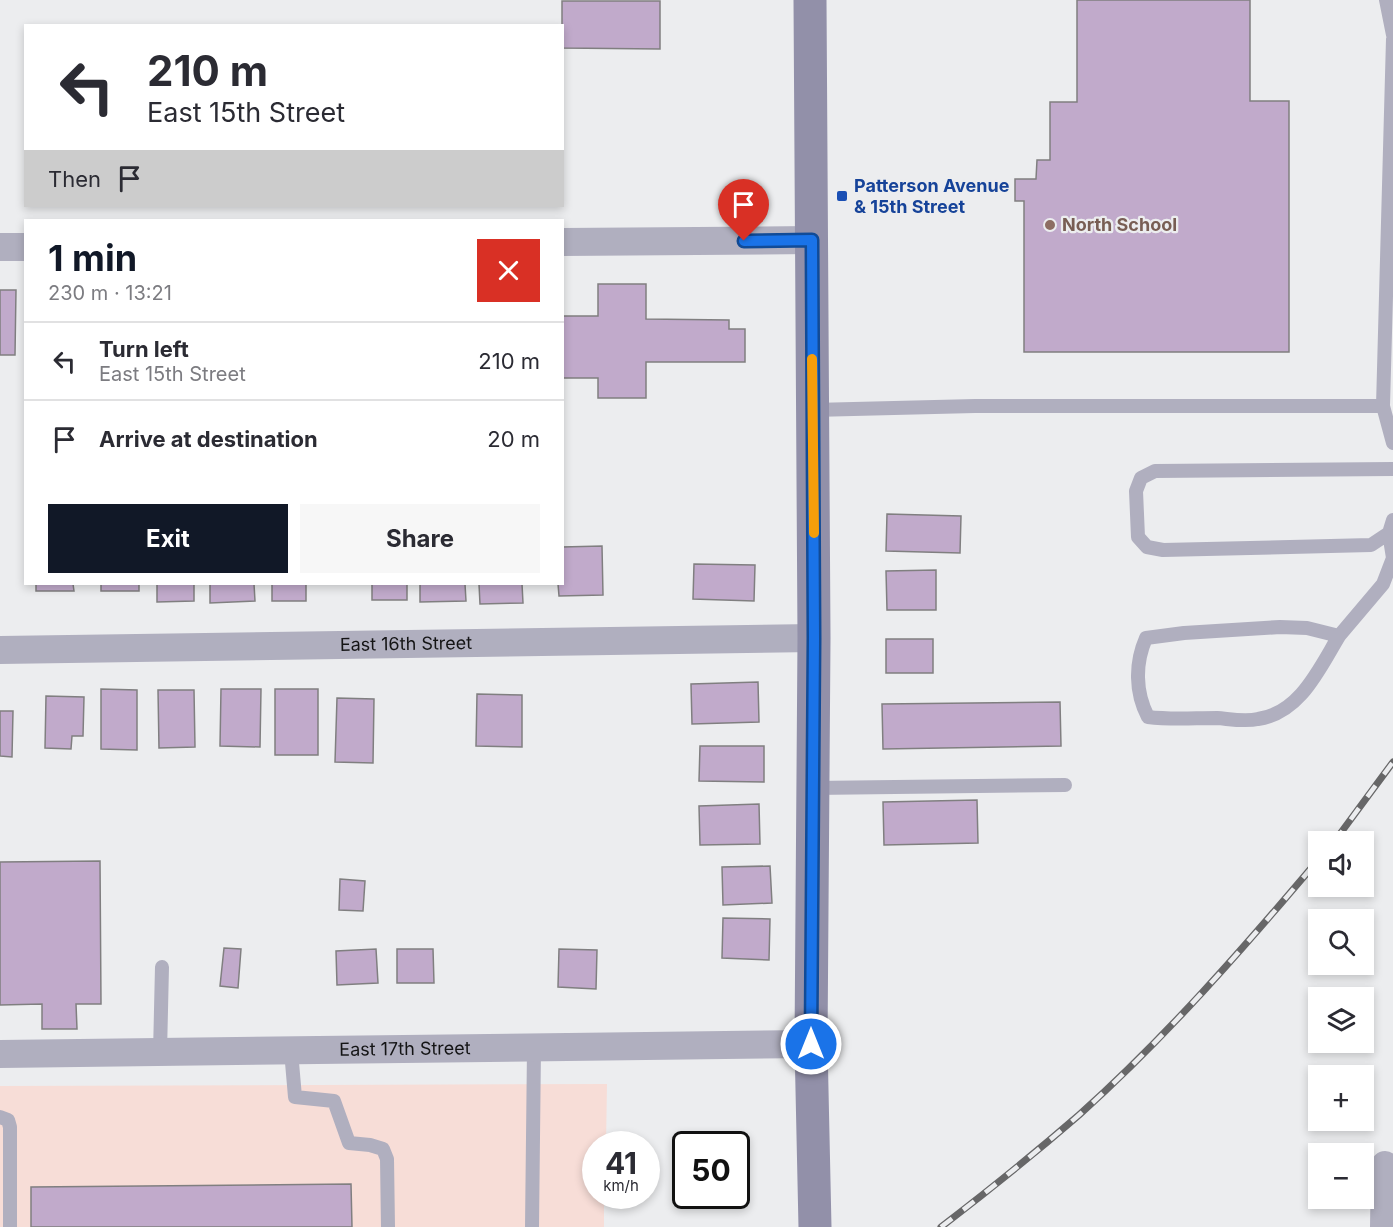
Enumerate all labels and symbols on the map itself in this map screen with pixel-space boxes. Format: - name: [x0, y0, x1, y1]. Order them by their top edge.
- place label: Patterson Avenue & 15th Street: [854, 175, 1010, 217]
- pin: [718, 179, 769, 241]
- marker: Patterson Avenue & 15th Street: [835, 189, 849, 203]
- place label: North School: [1062, 214, 1177, 235]
- marker: North School: [1043, 218, 1057, 232]
- street label: East 16th Street: [340, 632, 472, 655]
- position arrow: [779, 1012, 843, 1076]
- street label: East 17th Street: [339, 1037, 471, 1060]
- speed limit sign: 50: [672, 1131, 750, 1209]

